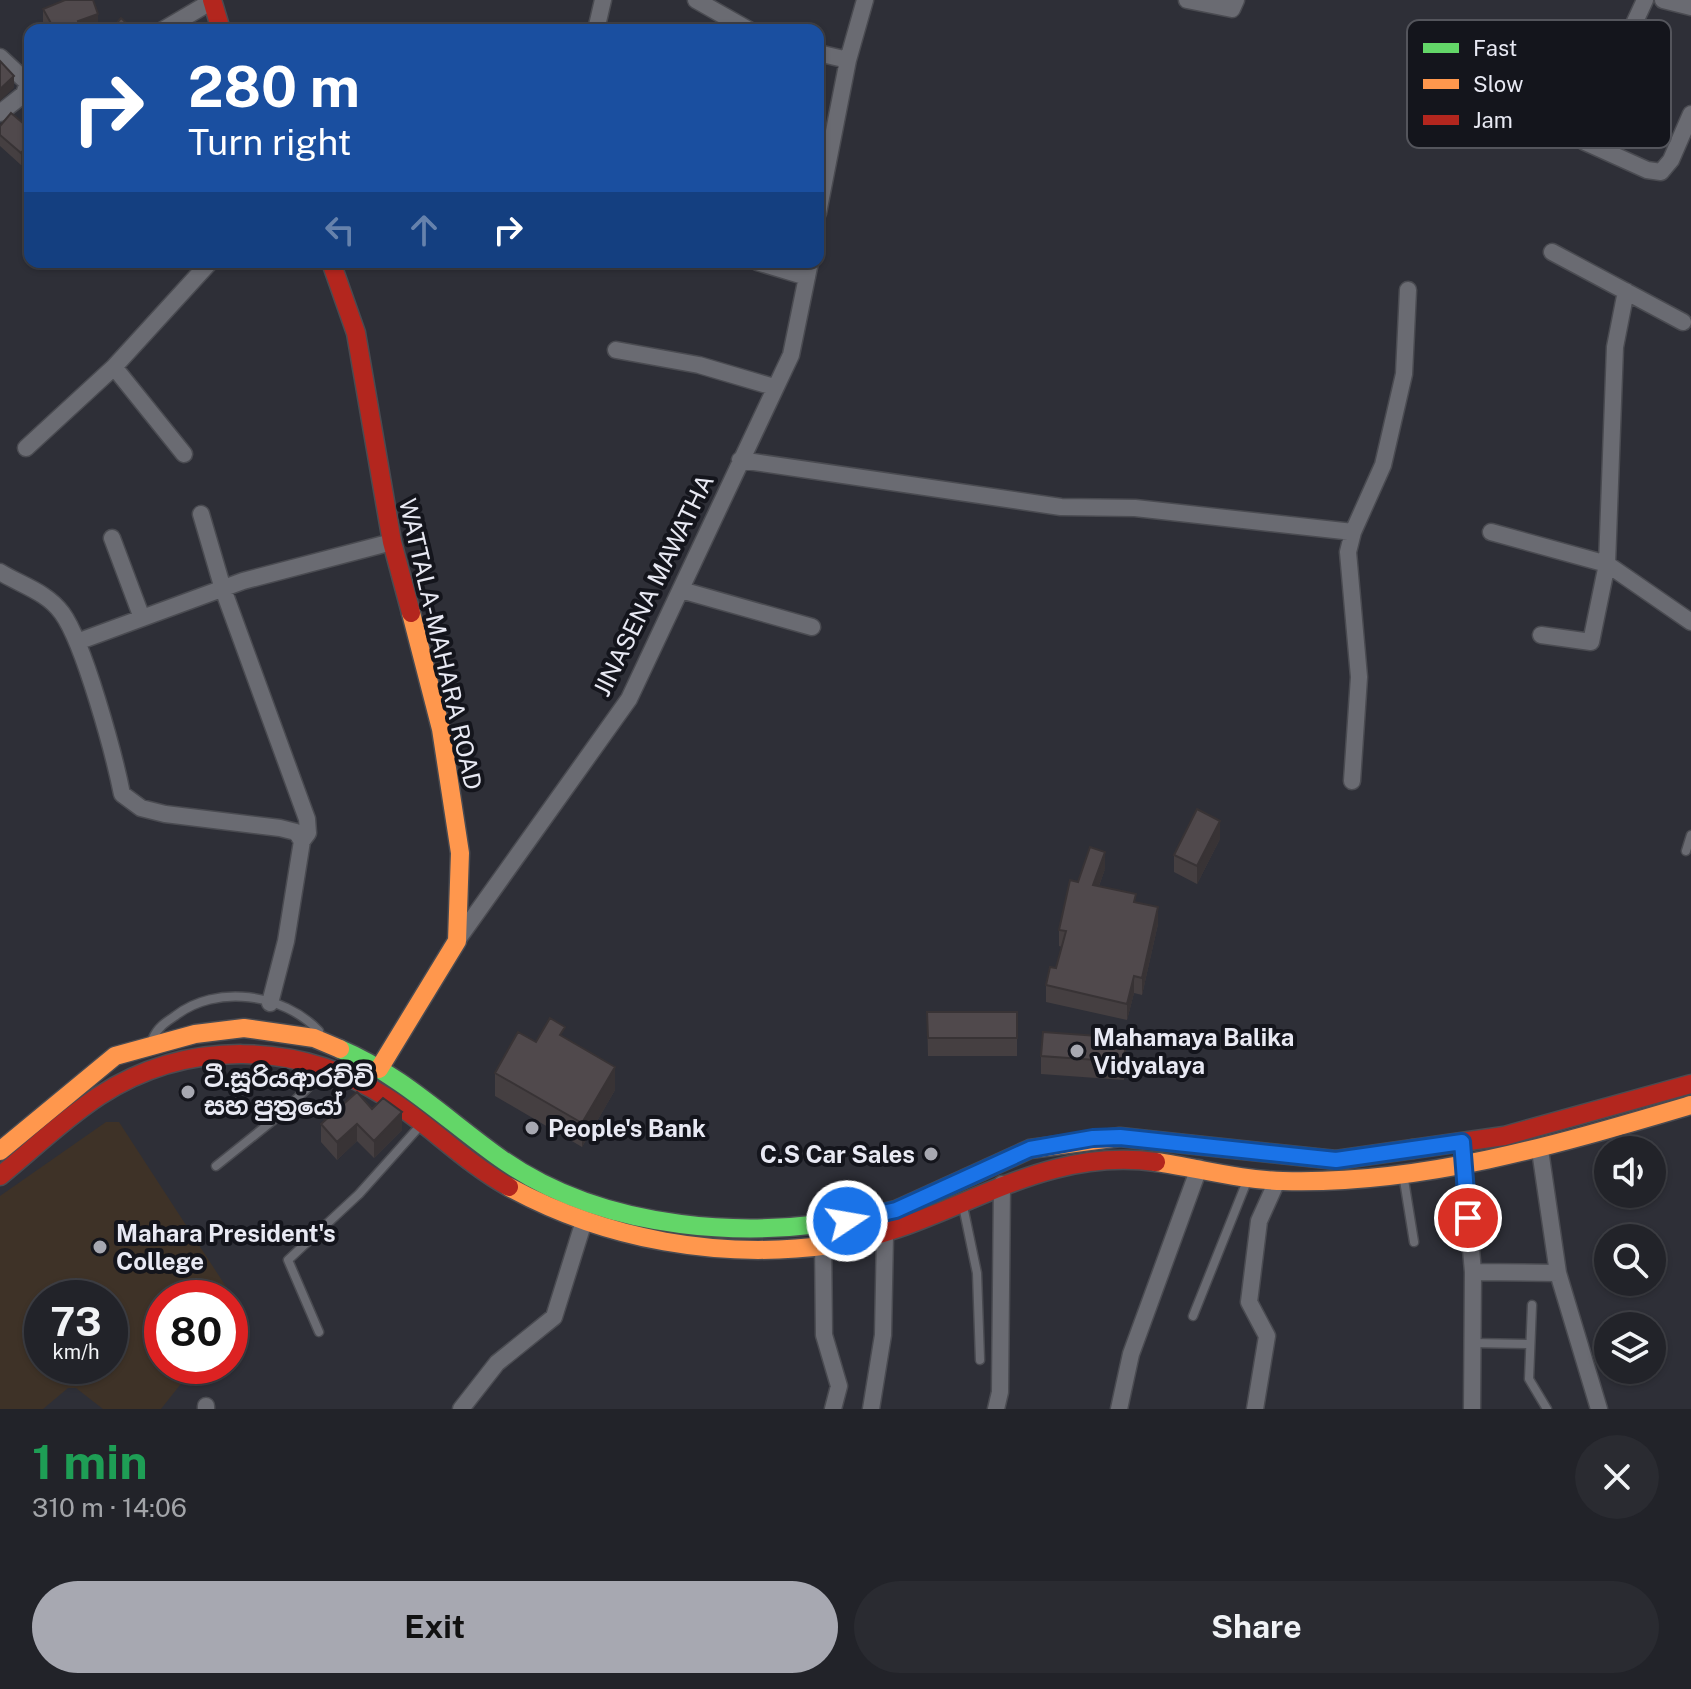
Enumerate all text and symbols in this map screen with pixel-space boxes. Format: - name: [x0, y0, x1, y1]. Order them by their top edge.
- legend: [1407, 20, 1671, 148]
- text: Fast: [1473, 35, 1517, 61]
- text: 280 m: [188, 54, 360, 120]
- icon: right: [56, 56, 160, 160]
- text: Slow: [1473, 71, 1523, 97]
- text: Jam: [1473, 107, 1513, 133]
- text: Turn right: [188, 121, 351, 163]
- icon: left: [318, 208, 362, 252]
- icon: ahead: [402, 208, 446, 252]
- icon: right: [486, 208, 530, 252]
- street label: JINASENA MAWATHA: [587, 470, 719, 700]
- street label: WATTALA-MAHARA ROAD: [394, 496, 488, 792]
- place label: Mahamaya Balika Vidyalaya: [1093, 1023, 1294, 1079]
- marker: Mahamaya Balika Vidyalaya: [1068, 1042, 1086, 1060]
- place label: ටී.සූරියආරච්චි සහ පුත්‍රයෝ: [204, 1063, 374, 1121]
- marker: ටී.සූරියආරච්චි සහ පුත්‍රයෝ: [179, 1083, 197, 1101]
- place label: People's Bank: [548, 1114, 706, 1142]
- marker: People's Bank: [523, 1119, 541, 1137]
- map controls: [1594, 1136, 1666, 1384]
- button: sound: [1594, 1136, 1666, 1208]
- place label: C.S Car Sales: [760, 1140, 915, 1168]
- marker: C.S Car Sales: [922, 1145, 940, 1163]
- position arrow: [805, 1179, 889, 1263]
- pin: [1434, 1184, 1502, 1252]
- icon: arrive: [1446, 1196, 1490, 1240]
- place label: Mahara President's College: [116, 1219, 336, 1275]
- button: search: [1594, 1224, 1666, 1296]
- marker: Mahara President's College: [91, 1238, 109, 1256]
- speed limit sign: 80: [144, 1280, 248, 1384]
- text: 73: [50, 1298, 102, 1345]
- button: layers: [1594, 1312, 1666, 1384]
- text: km/h: [52, 1340, 100, 1364]
- text: 1 min: [32, 1433, 148, 1490]
- button: close: [1575, 1435, 1659, 1519]
- text: 310 m · 14:06: [32, 1492, 187, 1523]
- button: Exit: [32, 1581, 838, 1673]
- button: Share: [854, 1581, 1659, 1673]

